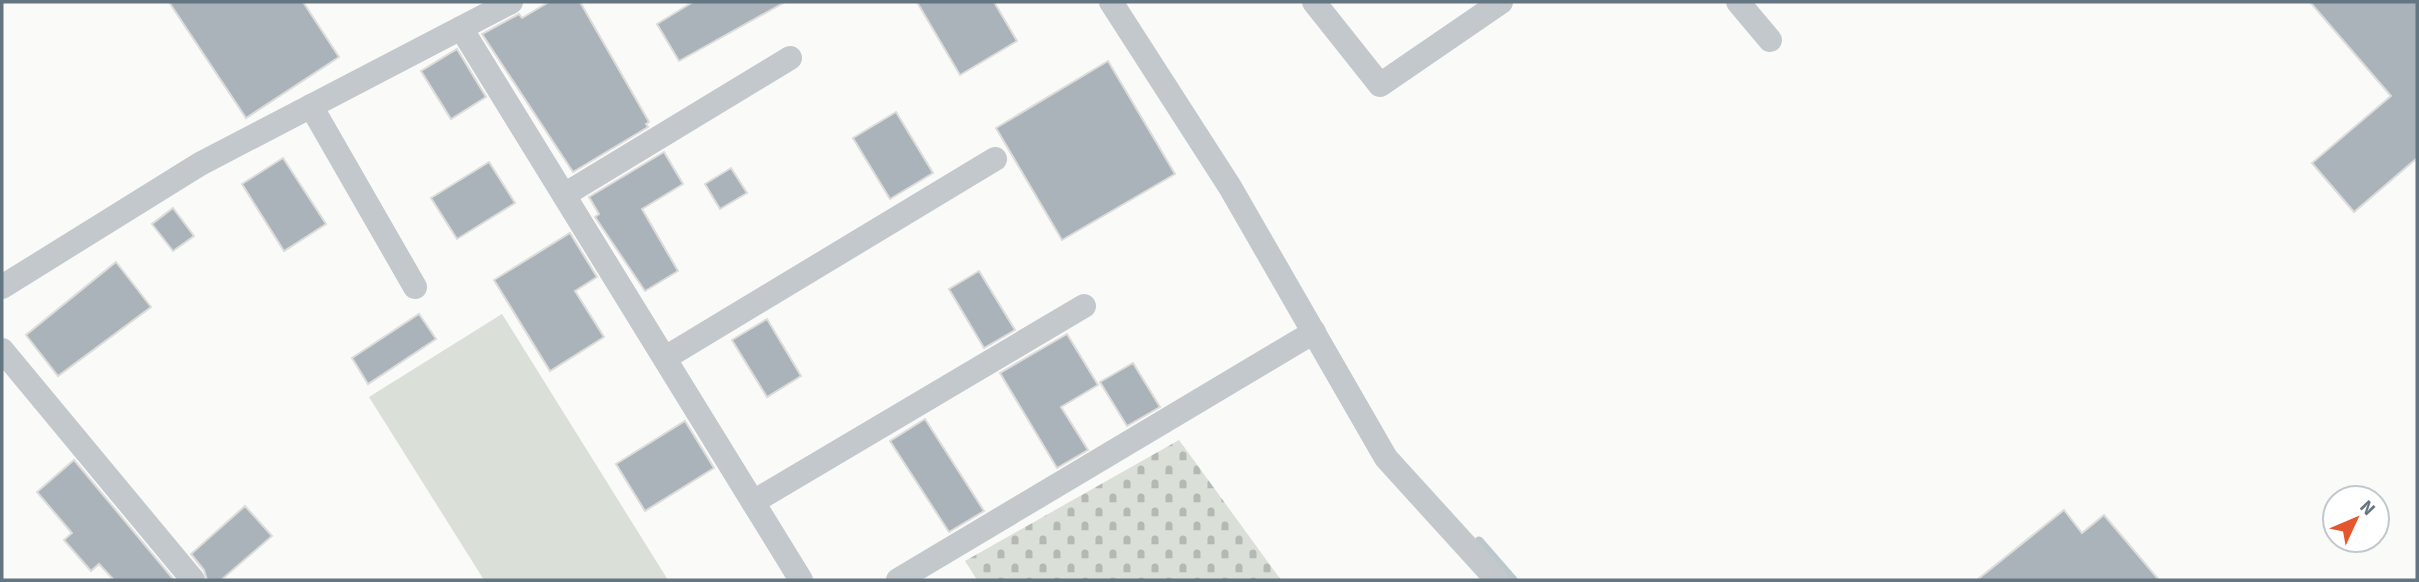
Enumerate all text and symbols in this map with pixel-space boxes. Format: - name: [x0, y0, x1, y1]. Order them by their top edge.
- north arrow: [2321, 484, 2391, 554]
- text: N: [2353, 494, 2381, 522]

